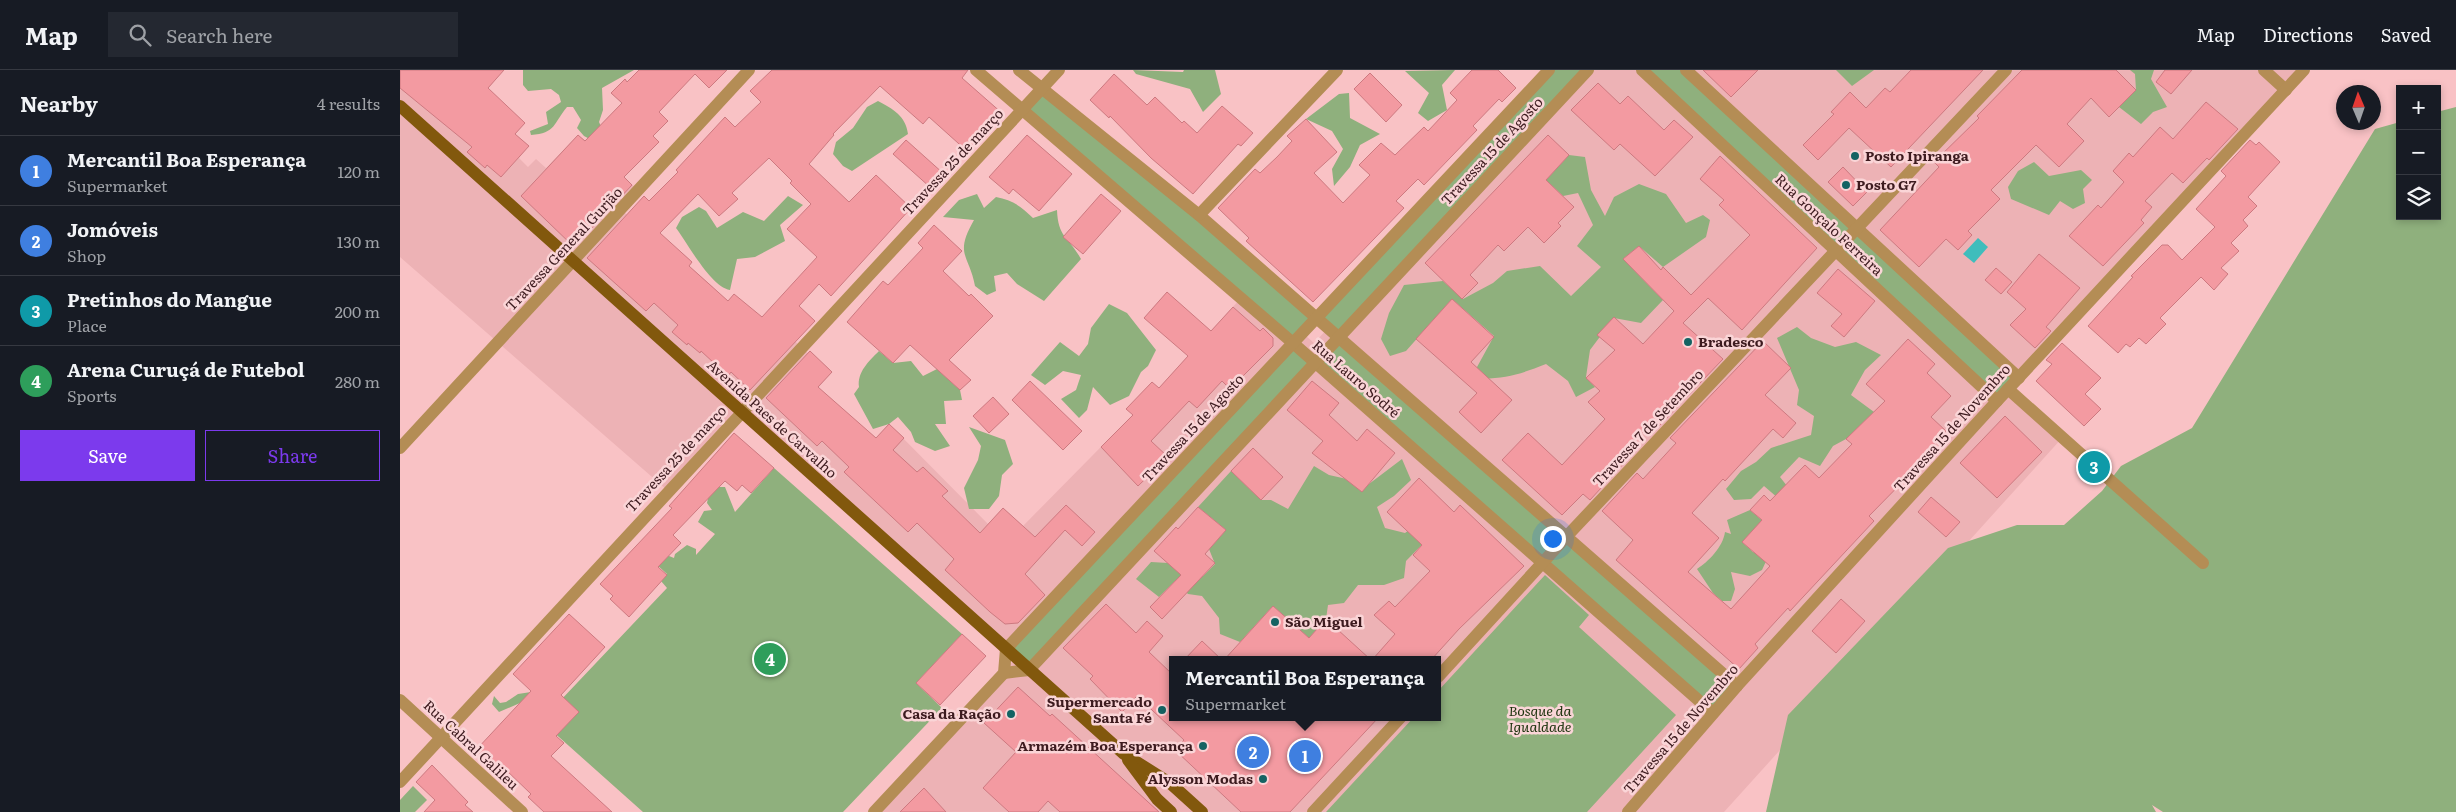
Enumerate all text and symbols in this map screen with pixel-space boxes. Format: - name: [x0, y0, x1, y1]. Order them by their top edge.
- search box: [108, 12, 458, 57]
- text: Map: [25, 17, 78, 52]
- icon: search: [126, 21, 154, 49]
- text: Search here: [166, 21, 272, 49]
- text: Map: [2197, 21, 2235, 48]
- text: Directions: [2263, 21, 2353, 48]
- text: Saved: [2381, 21, 2431, 48]
- north arrow: [2336, 85, 2381, 130]
- map controls: [2396, 85, 2441, 220]
- button: +: [2396, 85, 2441, 130]
- text: Nearby: [20, 87, 98, 118]
- text: 4 results: [317, 91, 380, 115]
- street label: Travessa 15 de Agosto: [1436, 92, 1547, 209]
- street label: Travessa 25 de março: [897, 103, 1007, 219]
- button: −: [2396, 130, 2441, 175]
- text: Mercantil Boa Esperança: [67, 145, 306, 173]
- place label: Posto Ipiranga: [1865, 145, 1970, 165]
- marker: Posto Ipiranga: [1849, 150, 1861, 162]
- text: 1: [33, 159, 39, 183]
- text: 120 m: [337, 159, 380, 183]
- street label: Rua Gonçalo Ferreira: [1771, 169, 1888, 280]
- text: Supermarket: [67, 173, 167, 197]
- place label: Posto G7: [1856, 174, 1917, 194]
- button: layers: [2396, 175, 2441, 220]
- marker: Posto G7: [1840, 179, 1852, 191]
- street label: Travessa General Gurjão: [500, 182, 626, 315]
- text: Jomóveis: [67, 215, 158, 243]
- text: 2: [32, 229, 40, 253]
- text: 130 m: [337, 229, 380, 253]
- text: Shop: [67, 243, 106, 267]
- text: Pretinhos do Mangue: [67, 285, 272, 313]
- text: 3: [32, 299, 40, 323]
- text: 200 m: [335, 299, 380, 323]
- text: Place: [67, 313, 107, 337]
- place label: Bradesco: [1698, 331, 1764, 351]
- street label: Rua Lauro Sodré: [1309, 335, 1405, 422]
- marker: Bradesco: [1682, 336, 1694, 348]
- street label: Avenida Paes de Carvalho: [703, 354, 842, 482]
- text: Arena Curuçá de Futebol: [67, 355, 305, 383]
- street label: Travessa 15 de Novembro: [1888, 359, 2014, 496]
- street label: Travessa 7 de Setembro: [1587, 364, 1707, 491]
- text: 4: [31, 369, 41, 393]
- text: 280 m: [335, 369, 380, 393]
- street label: Travessa 15 de Agosto: [1137, 369, 1248, 486]
- text: Sports: [67, 383, 117, 407]
- street label: Travessa 25 de março: [620, 400, 730, 516]
- button: Save: [20, 430, 195, 481]
- button: Share: [205, 430, 380, 481]
- pin: 3: [2078, 448, 2110, 486]
- your location: [1540, 526, 1566, 552]
- place label: São Miguel: [1285, 611, 1363, 631]
- marker: São Miguel: [1269, 616, 1281, 628]
- pin: 4: [754, 640, 786, 678]
- popup: [1169, 656, 1441, 721]
- street label: Travessa 15 de Novembro: [1618, 659, 1742, 798]
- text: Mercantil Boa Esperança: [1185, 663, 1425, 691]
- place label: Supermercado Santa Fé: [1047, 691, 1152, 727]
- text: Supermarket: [1185, 691, 1286, 715]
- street label: Rua Cabral Galileu: [420, 695, 524, 794]
- park label: Bosque da Igualdade: [1509, 700, 1572, 736]
- place label: Casa da Ração: [902, 703, 1001, 723]
- marker: Supermercado Santa Fé: [1156, 704, 1168, 716]
- marker: Casa da Ração: [1005, 708, 1017, 720]
- pin: 2: [1237, 733, 1269, 771]
- place label: Armazém Boa Esperança: [1018, 735, 1194, 755]
- pin: 1: [1289, 737, 1321, 775]
- marker: Armazém Boa Esperança: [1197, 740, 1209, 752]
- place label: Alysson Modas: [1148, 768, 1253, 788]
- marker: Alysson Modas: [1257, 773, 1269, 785]

